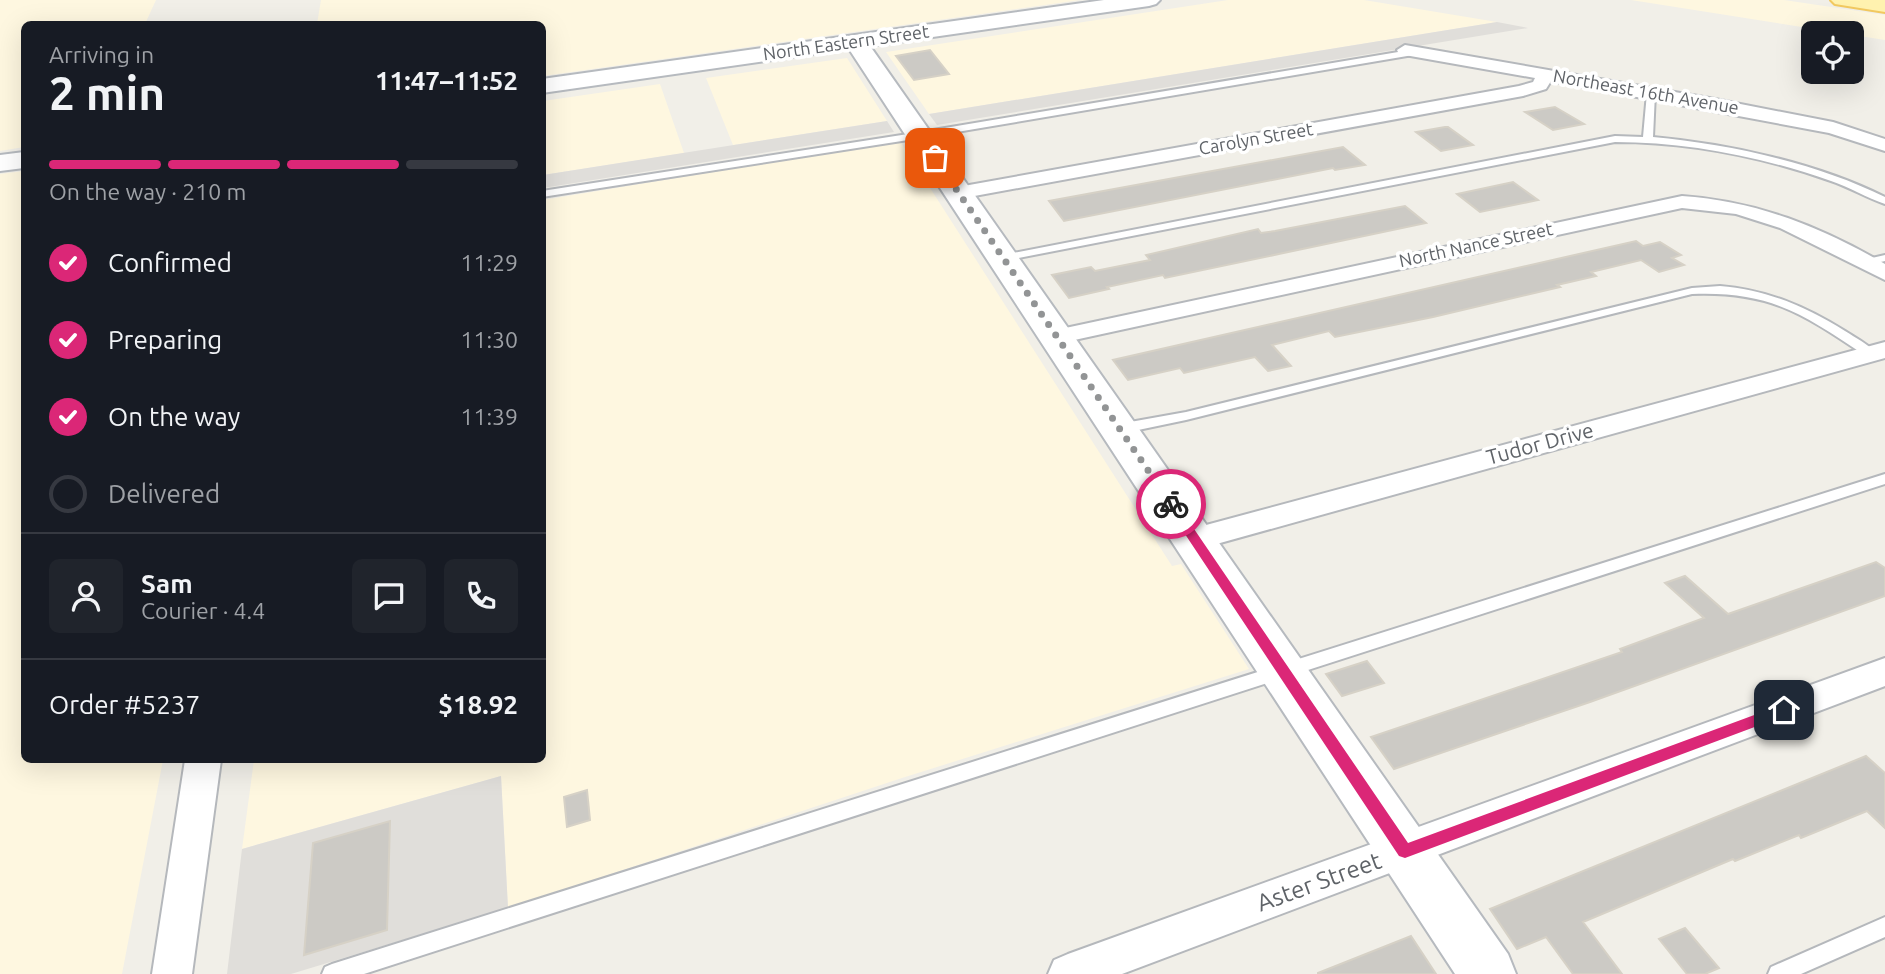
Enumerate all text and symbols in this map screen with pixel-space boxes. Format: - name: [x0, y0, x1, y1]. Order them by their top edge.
- street label: North Eastern Street: [762, 20, 930, 64]
- map controls: [1801, 21, 1864, 84]
- button: locate: [1801, 21, 1864, 84]
- text: Arriving in: [49, 42, 154, 67]
- street label: Northeast 16th Avenue: [1552, 65, 1741, 117]
- text: 11:47–11:52: [375, 66, 518, 95]
- text: 2 min: [49, 67, 165, 119]
- street label: Carolyn Street: [1197, 118, 1315, 158]
- pin: [905, 128, 965, 188]
- icon: bag: [916, 139, 954, 177]
- text: On the way · 210 m: [49, 179, 246, 204]
- street label: North Nance Street: [1397, 218, 1555, 270]
- icon: check: [49, 244, 87, 282]
- text: Confirmed: [108, 248, 232, 277]
- text: 11:29: [460, 250, 518, 275]
- icon: check: [49, 321, 87, 359]
- text: Preparing: [108, 325, 222, 354]
- text: 11:30: [460, 327, 518, 352]
- icon: check: [49, 398, 87, 436]
- text: On the way: [108, 402, 240, 431]
- text: 11:39: [460, 404, 518, 429]
- street label: Tudor Drive: [1483, 417, 1596, 469]
- courier: [1136, 469, 1206, 539]
- text: Delivered: [108, 479, 220, 508]
- icon: bike: [1152, 485, 1190, 523]
- button: person: [49, 559, 123, 633]
- button: chat: [352, 559, 426, 633]
- button: phone: [444, 559, 518, 633]
- text: Sam: [141, 569, 193, 598]
- text: Courier · 4.4: [141, 598, 265, 623]
- pin: [1754, 680, 1814, 740]
- text: Order #5237: [49, 690, 200, 719]
- text: $18.92: [438, 690, 518, 719]
- icon: home: [1765, 691, 1803, 729]
- street label: Aster Street: [1253, 846, 1385, 917]

